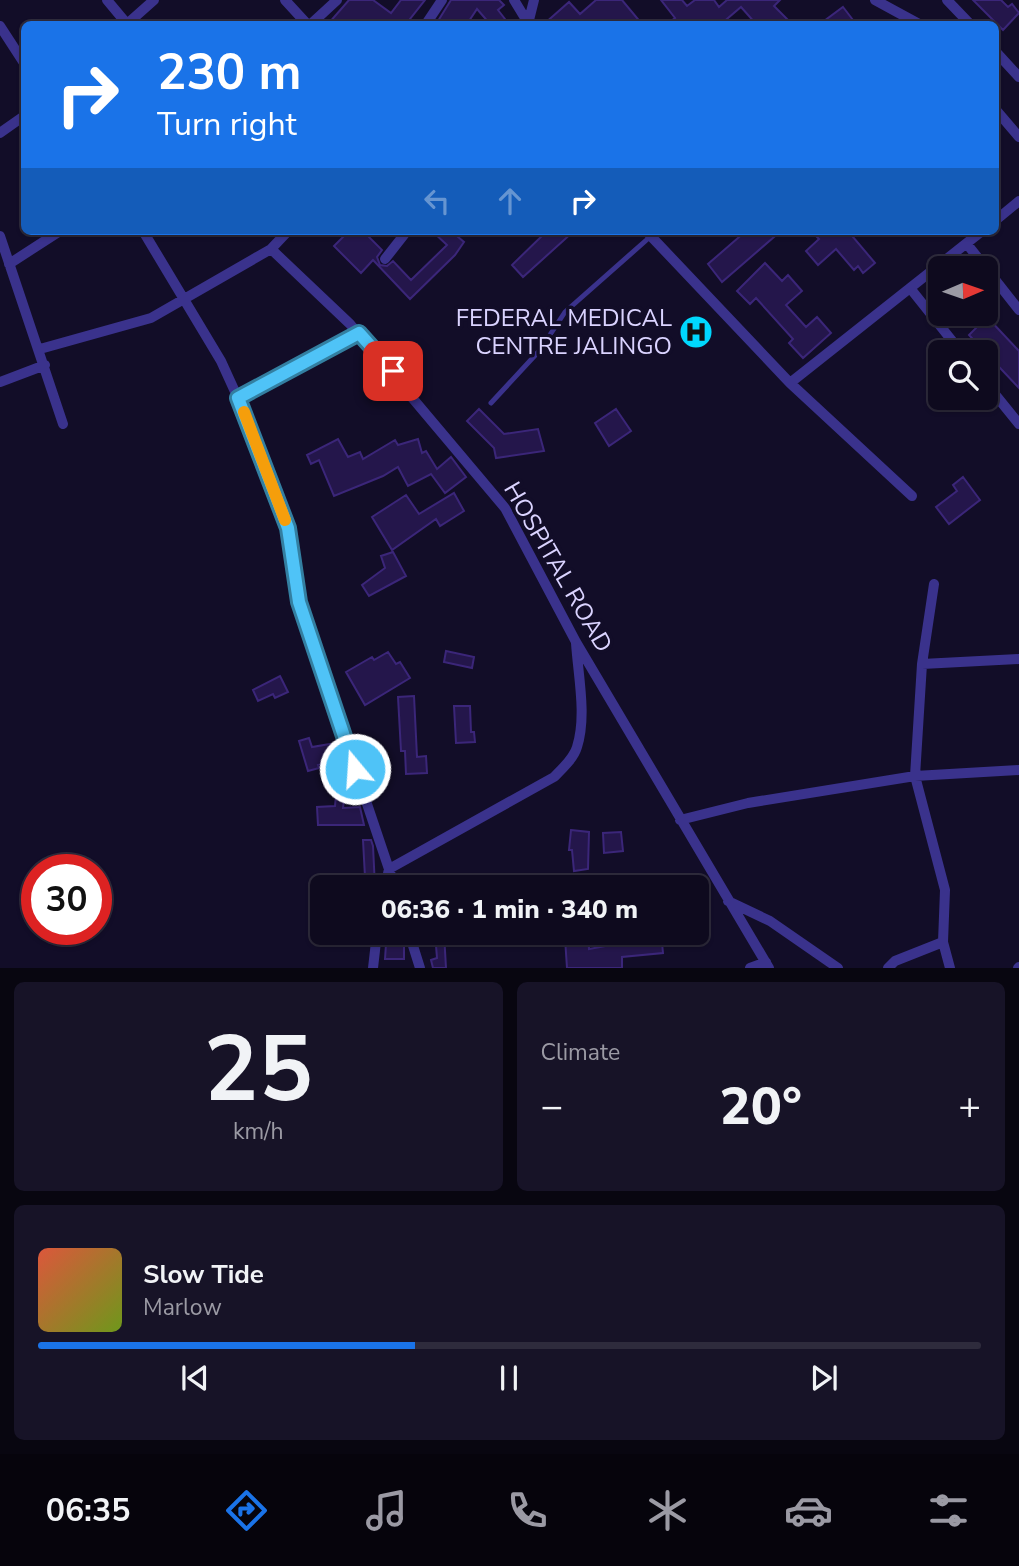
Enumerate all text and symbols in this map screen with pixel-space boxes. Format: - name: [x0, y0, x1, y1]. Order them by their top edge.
- text: 230 m: [157, 39, 301, 106]
- icon: right: [42, 49, 133, 140]
- text: Turn right: [157, 103, 297, 146]
- icon: left: [418, 182, 456, 220]
- icon: ahead: [491, 182, 529, 220]
- icon: right: [564, 182, 602, 220]
- north arrow: [928, 256, 998, 326]
- map controls: [928, 256, 998, 410]
- place label: FEDERAL MEDICAL CENTRE JALINGO: [456, 302, 672, 362]
- hospital icon: FEDERAL MEDICAL CENTRE JALINGO: [677, 313, 715, 351]
- button: search: [928, 340, 998, 410]
- pin: [363, 341, 423, 401]
- icon: arrive: [374, 352, 412, 390]
- street label: HOSPITAL ROAD: [496, 476, 620, 658]
- position arrow: [318, 732, 392, 806]
- speed limit sign: 30: [21, 854, 112, 945]
- text: 06:36 · 1 min · 340 m: [381, 892, 638, 927]
- text: 25: [204, 1008, 313, 1132]
- text: Climate: [541, 1037, 620, 1068]
- text: 20°: [720, 1071, 802, 1142]
- text: −: [541, 1081, 563, 1132]
- text: +: [958, 1081, 981, 1132]
- text: km/h: [233, 1116, 284, 1147]
- text: Slow Tide: [143, 1257, 264, 1292]
- text: Marlow: [143, 1292, 222, 1323]
- icon: previous: [176, 1359, 214, 1397]
- icon: pause: [490, 1359, 528, 1397]
- icon: next: [805, 1359, 843, 1397]
- icon: directions: [222, 1486, 271, 1535]
- icon: music: [362, 1486, 411, 1535]
- icon: phone: [503, 1486, 552, 1535]
- icon: climate: [643, 1486, 692, 1535]
- icon: car: [784, 1486, 833, 1535]
- icon: filters: [924, 1486, 973, 1535]
- text: 06:35: [46, 1489, 130, 1532]

